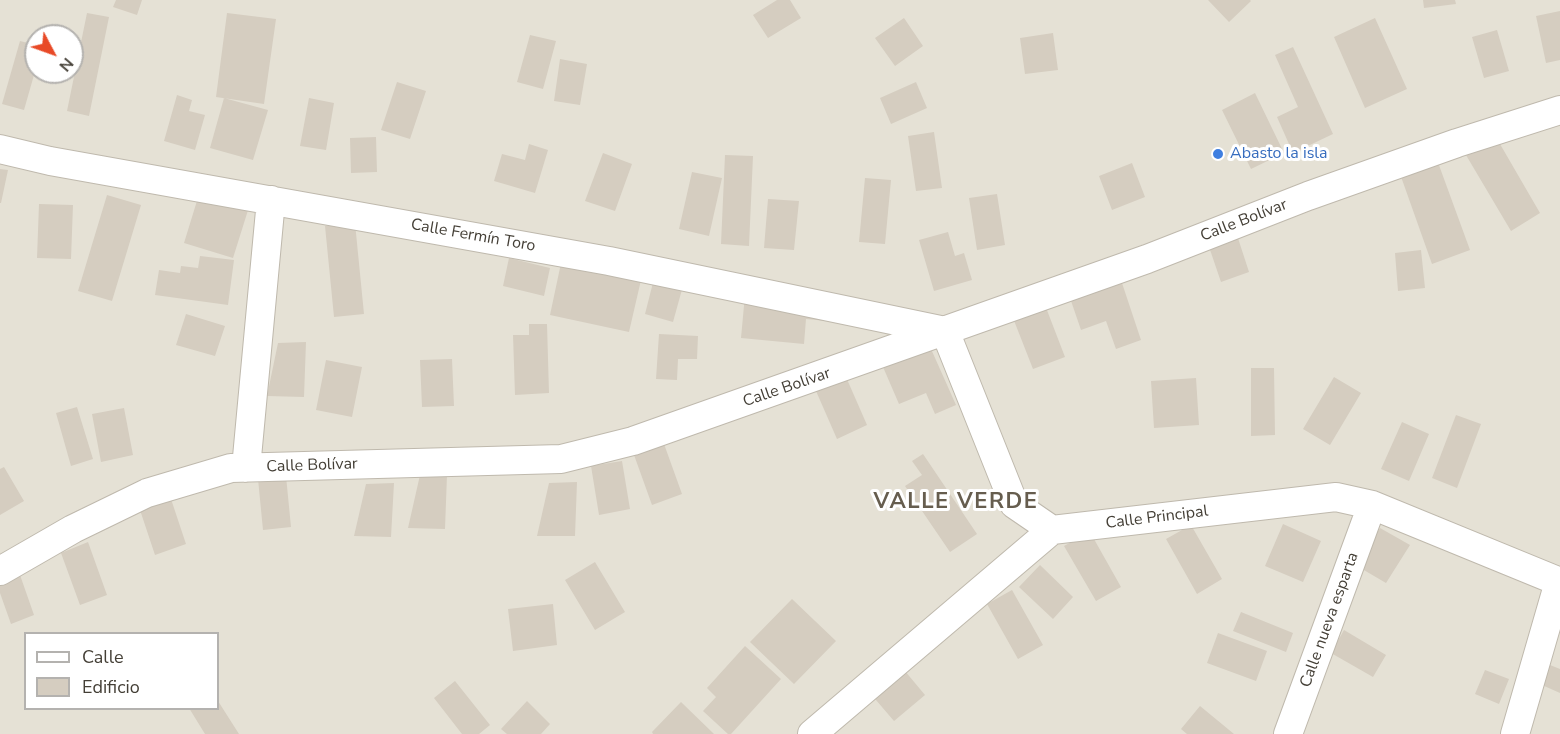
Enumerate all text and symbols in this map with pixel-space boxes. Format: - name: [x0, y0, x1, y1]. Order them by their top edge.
- north arrow: [24, 24, 84, 84]
- text: N: [54, 53, 78, 76]
- place label: Abasto la isla: [1230, 144, 1328, 164]
- marker: Abasto la isla: [1211, 147, 1225, 161]
- street label: Calle Bolívar: [1198, 196, 1290, 246]
- street label: Calle Fermín Toro: [409, 216, 537, 256]
- street label: Calle Bolívar: [741, 364, 833, 412]
- street label: Calle Bolívar: [266, 455, 358, 477]
- district label: VALLE VERDE: [874, 490, 1038, 516]
- street label: Calle Principal: [1105, 502, 1209, 534]
- street label: Calle nueva esparta: [1297, 550, 1363, 690]
- legend: [24, 632, 219, 710]
- text: Calle: [82, 645, 124, 669]
- text: Edificio: [82, 675, 140, 699]

